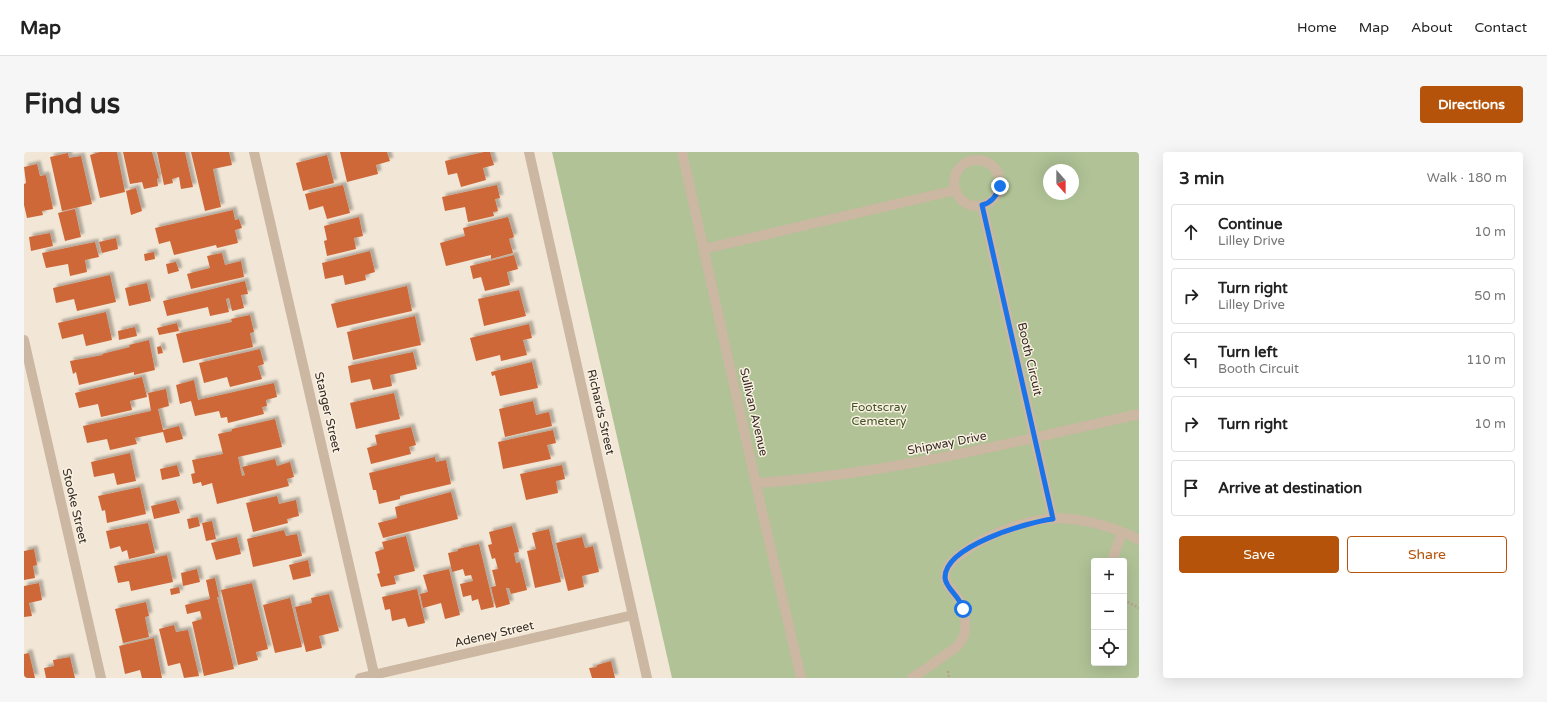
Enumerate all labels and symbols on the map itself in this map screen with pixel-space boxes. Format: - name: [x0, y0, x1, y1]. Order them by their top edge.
- north arrow: [1043, 164, 1079, 200]
- route end: [991, 177, 1009, 195]
- street label: Booth Circuit: [1015, 321, 1045, 397]
- street label: Sullivan Avenue: [737, 367, 771, 458]
- street label: Richards Street: [584, 368, 618, 456]
- street label: Stanger Street: [312, 370, 344, 454]
- park label: Footscray Cemetery: [851, 400, 907, 428]
- street label: Shipway Drive: [906, 428, 988, 458]
- street label: Stooke Street: [60, 467, 91, 545]
- route start: [954, 600, 972, 618]
- street label: Adeney Street: [453, 618, 535, 650]

